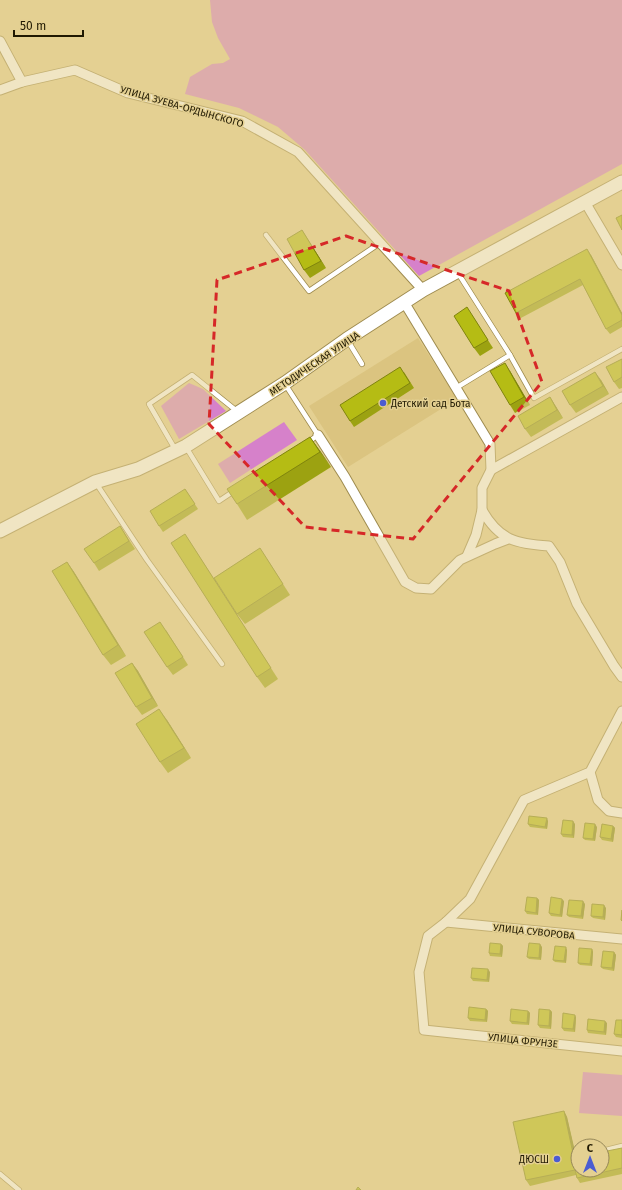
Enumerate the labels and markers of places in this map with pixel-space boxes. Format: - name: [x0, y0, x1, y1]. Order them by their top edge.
- marker: Детский сад Бота: [378, 398, 388, 408]
- place label: Детский сад Бота: [390, 398, 470, 410]
- place label: ДЮСШ: [518, 1154, 549, 1166]
- marker: ДЮСШ: [552, 1154, 562, 1164]

